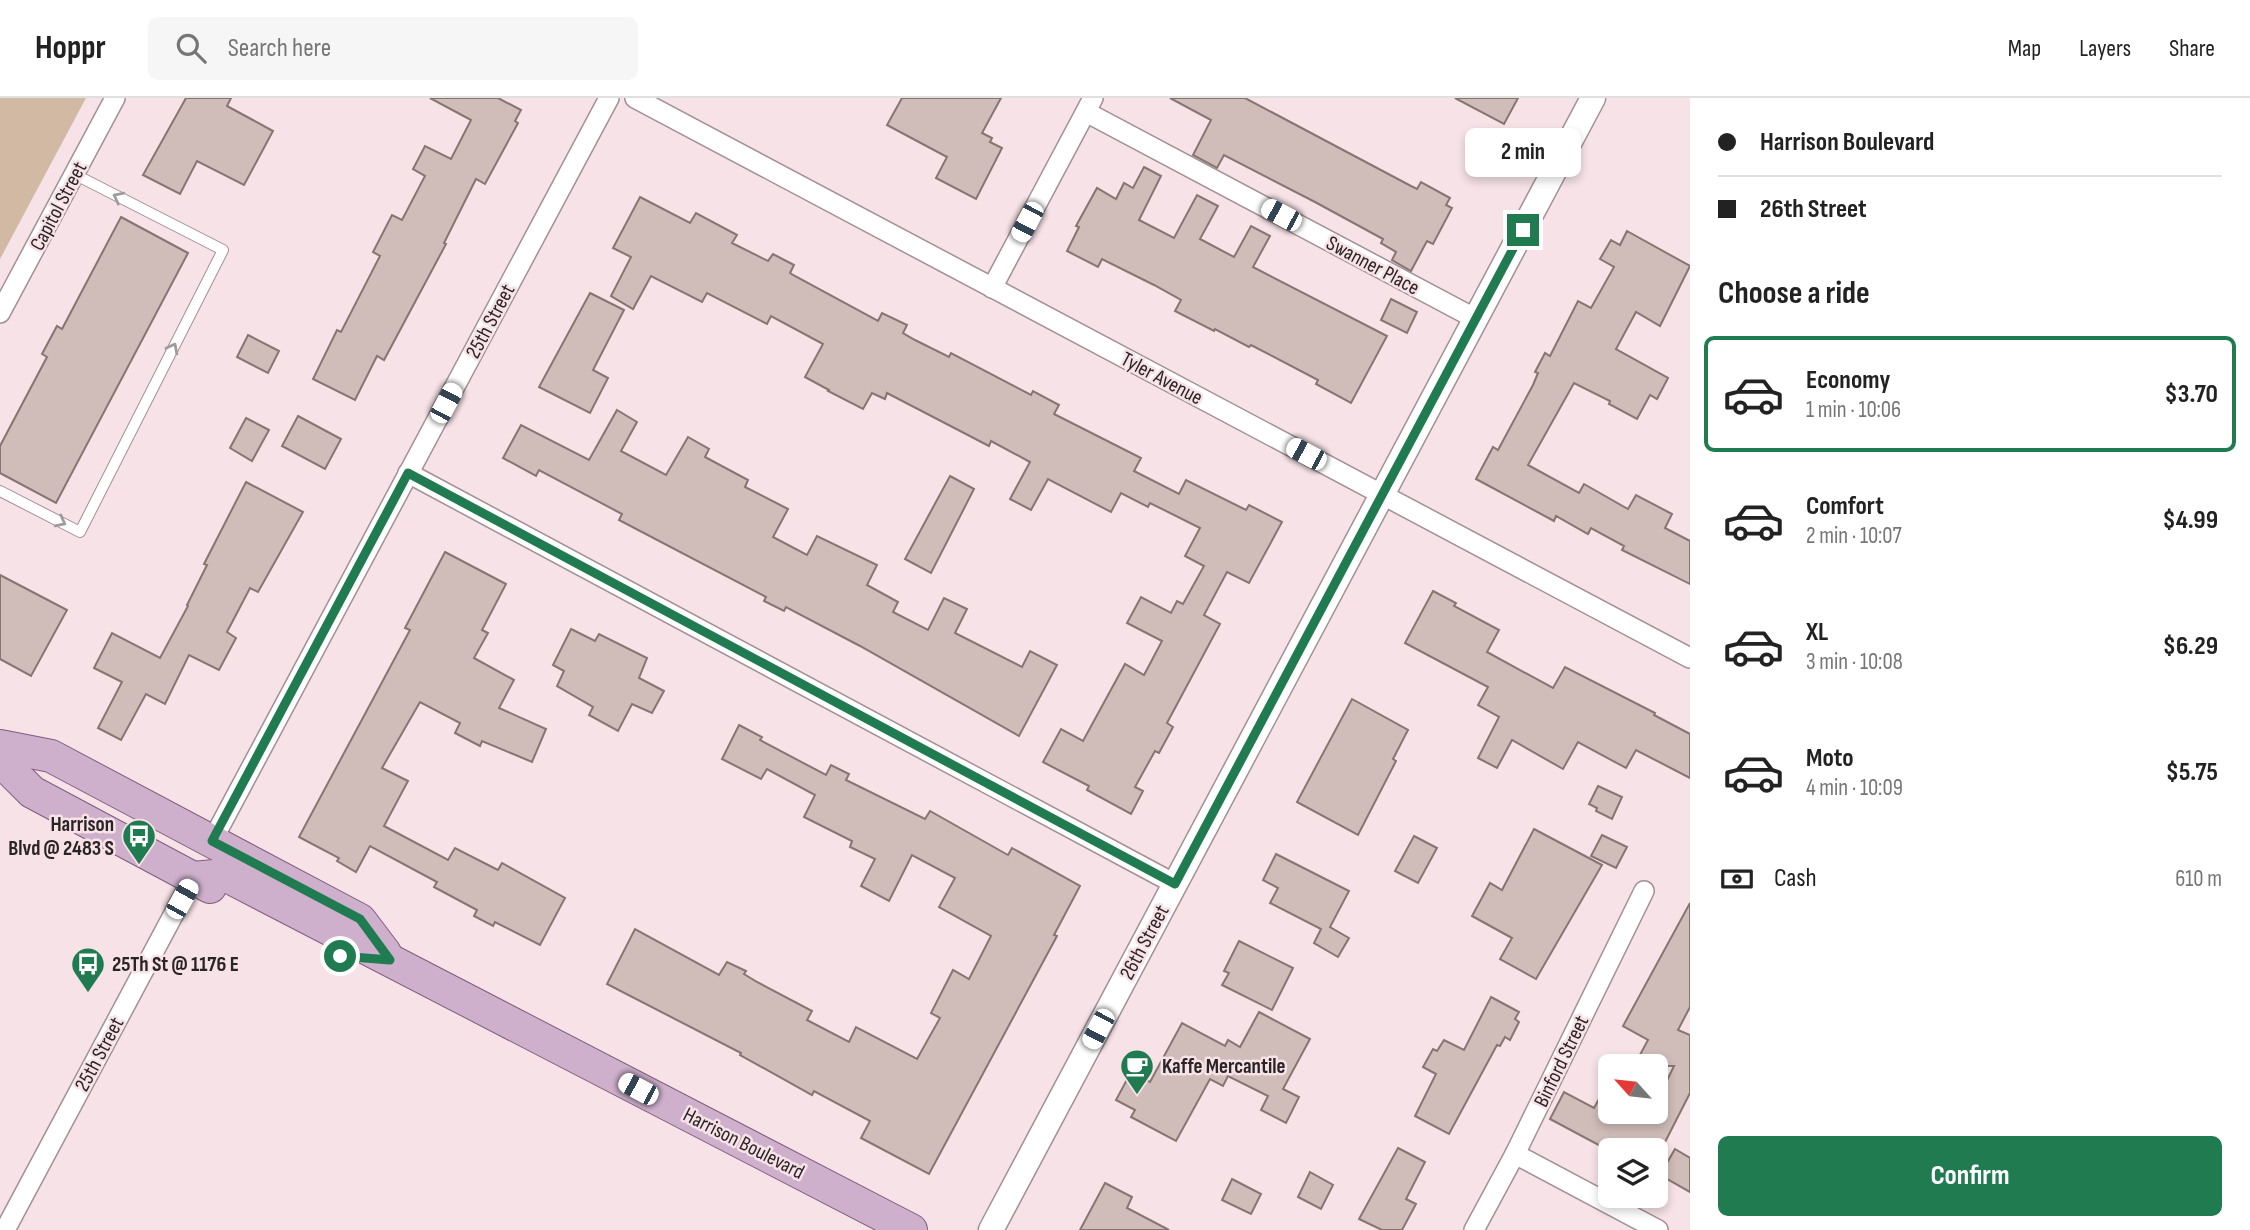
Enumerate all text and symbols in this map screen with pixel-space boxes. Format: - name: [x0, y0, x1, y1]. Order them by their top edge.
- search box: [148, 17, 638, 80]
- text: Hoppr: [35, 28, 106, 68]
- icon: search: [172, 29, 210, 67]
- text: Search here: [228, 33, 331, 64]
- text: Map: [2008, 34, 2041, 63]
- text: Layers: [2079, 34, 2131, 63]
- text: Share: [2169, 34, 2215, 63]
- text: Harrison Boulevard: [1760, 127, 1934, 158]
- callout: 2 min: [1465, 129, 1581, 178]
- text: 2 min: [1501, 138, 1545, 166]
- street label: Capitol Street: [25, 158, 92, 255]
- one-way arrow: [113, 191, 125, 205]
- text: 26th Street: [1760, 194, 1867, 225]
- car: [1258, 196, 1305, 234]
- car: [1008, 199, 1047, 245]
- route end: [1507, 214, 1539, 246]
- street label: Swanner Place: [1322, 230, 1424, 300]
- text: Choose a ride: [1718, 274, 1870, 313]
- street label: 25th Street: [461, 280, 520, 362]
- one-way arrow: [165, 343, 179, 355]
- street label: Tyler Avenue: [1117, 347, 1207, 410]
- icon: car: [1722, 363, 1785, 426]
- text: Economy: [1806, 365, 1890, 396]
- text: $3.70: [2165, 379, 2218, 410]
- car: [427, 380, 466, 426]
- text: 1 min · 10:06: [1806, 396, 1901, 424]
- car: [1283, 435, 1330, 473]
- icon: car: [1722, 489, 1785, 552]
- text: Comfort: [1806, 491, 1884, 522]
- text: $4.99: [2162, 505, 2218, 536]
- one-way arrow: [54, 513, 66, 527]
- text: 2 min · 10:07: [1806, 522, 1902, 550]
- icon: car: [1722, 615, 1785, 678]
- text: XL: [1806, 617, 1828, 648]
- text: $6.29: [2163, 631, 2218, 662]
- text: 3 min · 10:08: [1806, 648, 1903, 676]
- icon: car: [1722, 741, 1785, 804]
- text: Moto: [1806, 743, 1854, 774]
- text: $5.75: [2166, 757, 2218, 788]
- text: 4 min · 10:09: [1806, 774, 1903, 802]
- place label: Harrison Blvd @ 2483 S: [8, 812, 114, 861]
- bus stop icon: Harrison Blvd @ 2483 S: [120, 817, 158, 866]
- icon: cash: [1718, 860, 1756, 898]
- text: Cash: [1774, 863, 1817, 894]
- text: 610 m: [2175, 865, 2222, 893]
- car: [163, 876, 202, 922]
- street label: 26th Street: [1114, 901, 1174, 984]
- route start: [324, 940, 356, 972]
- bus stop icon: 25Th St @ 1176 E: [69, 945, 107, 994]
- place label: 25Th St @ 1176 E: [112, 952, 239, 977]
- car: [1079, 1006, 1118, 1052]
- street label: Binford Street: [1529, 1011, 1594, 1111]
- street label: 25th Street: [70, 1013, 129, 1095]
- cafe icon: Kaffe Mercantile: [1118, 1047, 1156, 1096]
- place label: Kaffe Mercantile: [1162, 1054, 1285, 1079]
- north arrow: [1598, 1054, 1668, 1124]
- map controls: [1598, 1054, 1668, 1208]
- car: [615, 1070, 662, 1108]
- street label: Harrison Boulevard: [679, 1102, 809, 1185]
- button: Confirm: [1718, 1136, 2222, 1216]
- button: layers: [1598, 1138, 1668, 1208]

